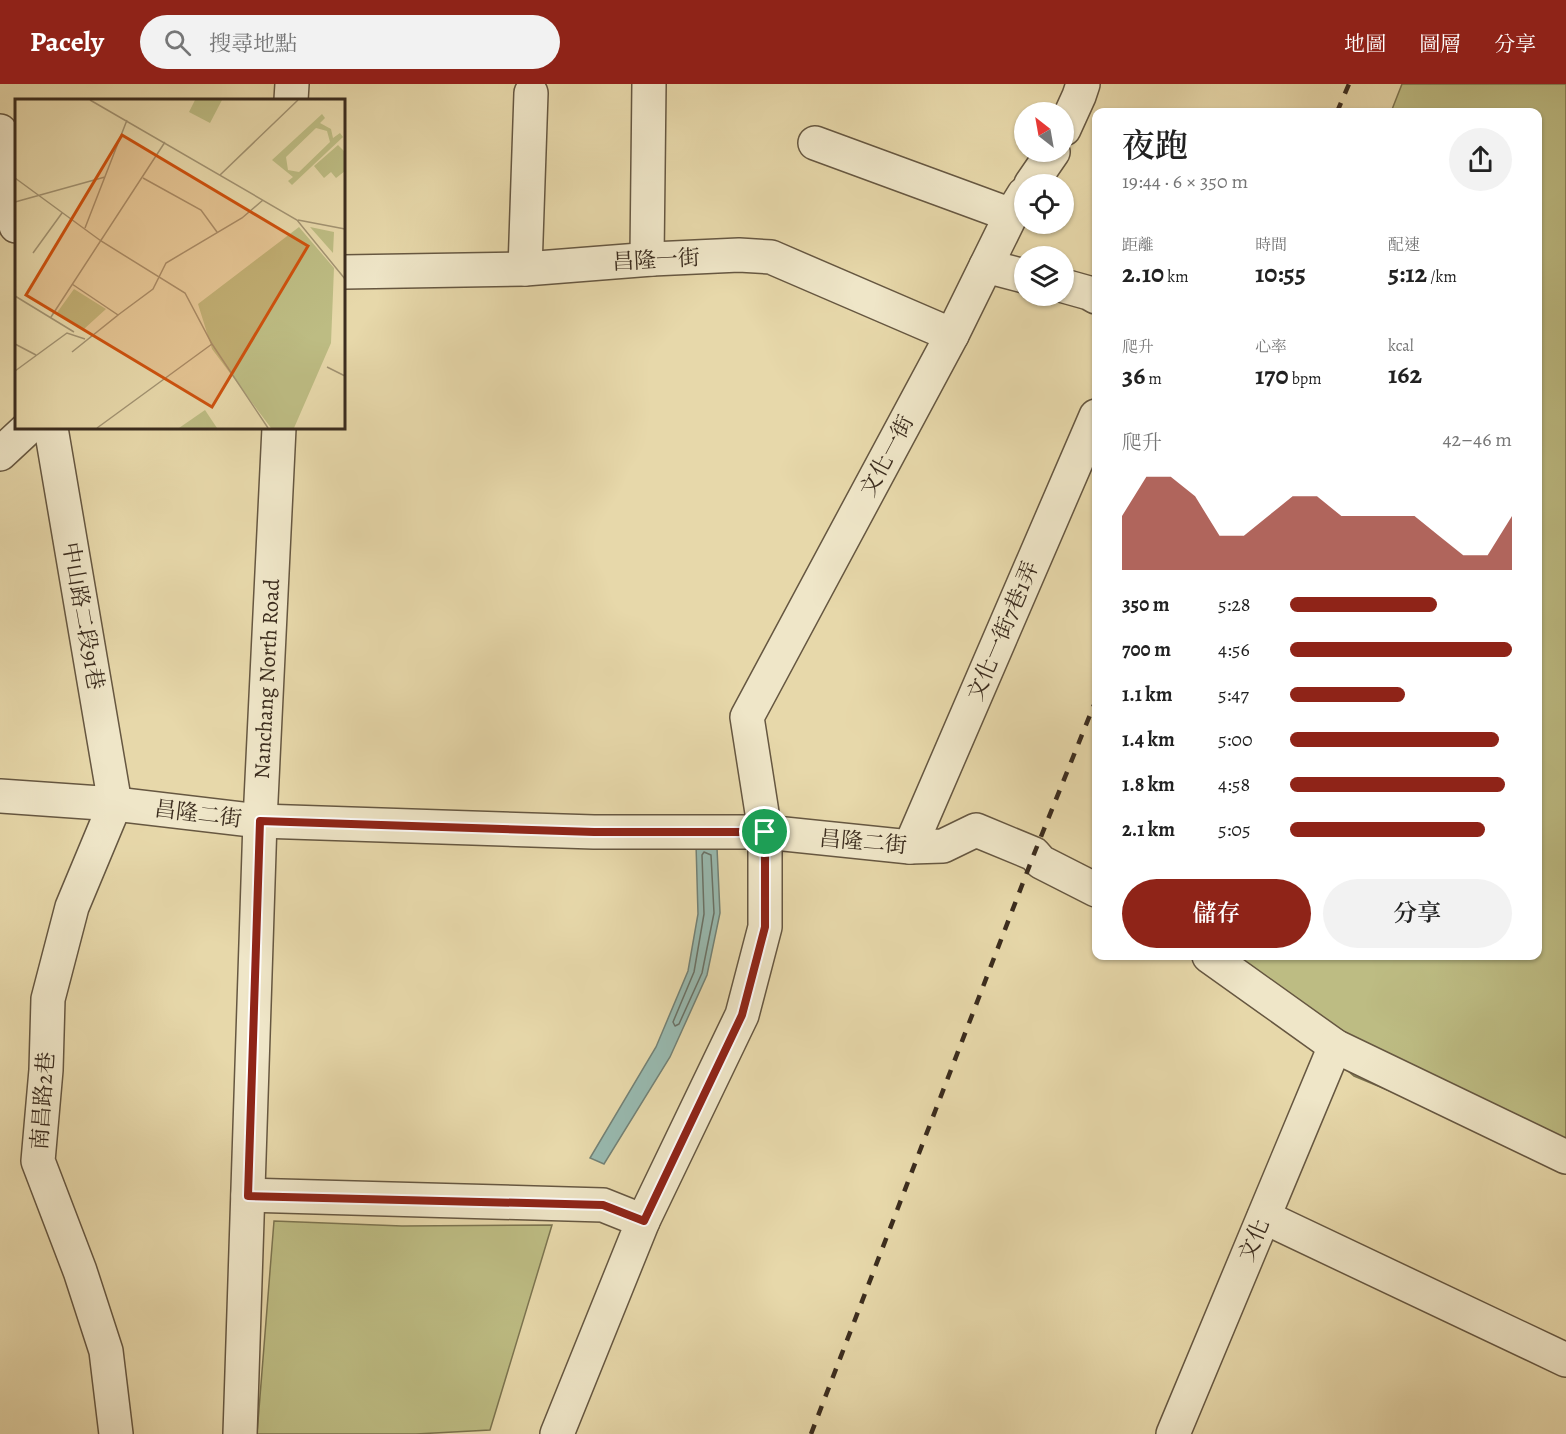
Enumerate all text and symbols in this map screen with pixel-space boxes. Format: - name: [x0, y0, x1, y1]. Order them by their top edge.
- search box: [140, 15, 560, 69]
- text: Pacely: [30, 23, 104, 61]
- icon: search: [161, 26, 194, 59]
- text: 搜尋地點: [209, 29, 297, 59]
- text: 地圖: [1344, 30, 1386, 58]
- text: 圖層: [1419, 30, 1461, 58]
- text: 分享: [1494, 30, 1536, 58]
- inset map: [15, 99, 345, 429]
- north arrow: [1014, 102, 1074, 162]
- map controls: [1014, 102, 1074, 306]
- text: 夜跑: [1122, 123, 1188, 168]
- button: share: [1449, 128, 1512, 191]
- text: 19:44 · 6 × 350 m: [1122, 168, 1248, 195]
- button: locate: [1014, 174, 1074, 234]
- text: 距離: [1122, 234, 1154, 256]
- text: 時間: [1255, 234, 1287, 256]
- text: 配速: [1388, 234, 1420, 256]
- street label: 昌隆一街: [611, 243, 701, 277]
- button: layers: [1014, 246, 1074, 306]
- text: 2.10: [1122, 256, 1164, 291]
- text: 10:55: [1255, 256, 1306, 291]
- text: 5:12: [1388, 256, 1427, 291]
- text: km: [1164, 266, 1189, 288]
- text: /km: [1427, 266, 1457, 288]
- text: kcal: [1388, 335, 1414, 357]
- text: 爬升: [1122, 336, 1154, 358]
- text: 心率: [1255, 336, 1287, 358]
- text: 162: [1388, 357, 1422, 392]
- text: 36: [1122, 358, 1145, 393]
- text: 170: [1255, 358, 1289, 393]
- text: m: [1145, 368, 1162, 390]
- text: bpm: [1289, 368, 1322, 390]
- street label: 文化一街: [853, 410, 921, 502]
- text: 42–46 m: [1442, 426, 1512, 453]
- text: 爬升: [1122, 429, 1162, 456]
- street label: 中山路二段91巷: [55, 540, 111, 692]
- street label: 文化一街7巷1弄: [960, 557, 1046, 705]
- street label: Nanchang North Road: [247, 578, 287, 780]
- text: 350 m: [1122, 591, 1169, 618]
- text: 5:28: [1218, 591, 1251, 618]
- text: 700 m: [1122, 636, 1171, 663]
- text: 4:56: [1218, 636, 1250, 663]
- text: 1.1 km: [1122, 681, 1172, 708]
- text: 5:47: [1218, 681, 1249, 708]
- text: 1.4 km: [1122, 726, 1175, 753]
- text: 5:00: [1218, 726, 1253, 753]
- text: 1.8 km: [1122, 771, 1175, 798]
- text: 4:58: [1218, 771, 1250, 798]
- street label: 昌隆二街: [152, 794, 244, 834]
- pin: [739, 806, 790, 857]
- icon: arrive: [748, 815, 781, 848]
- text: 2.1 km: [1122, 816, 1175, 843]
- text: 5:05: [1218, 816, 1251, 843]
- street label: 昌隆二街: [818, 823, 908, 861]
- button: 儲存: [1122, 879, 1311, 948]
- button: 分享: [1323, 879, 1512, 948]
- street label: 南昌路2巷: [25, 1051, 61, 1151]
- street label: 文化: [1232, 1214, 1276, 1266]

